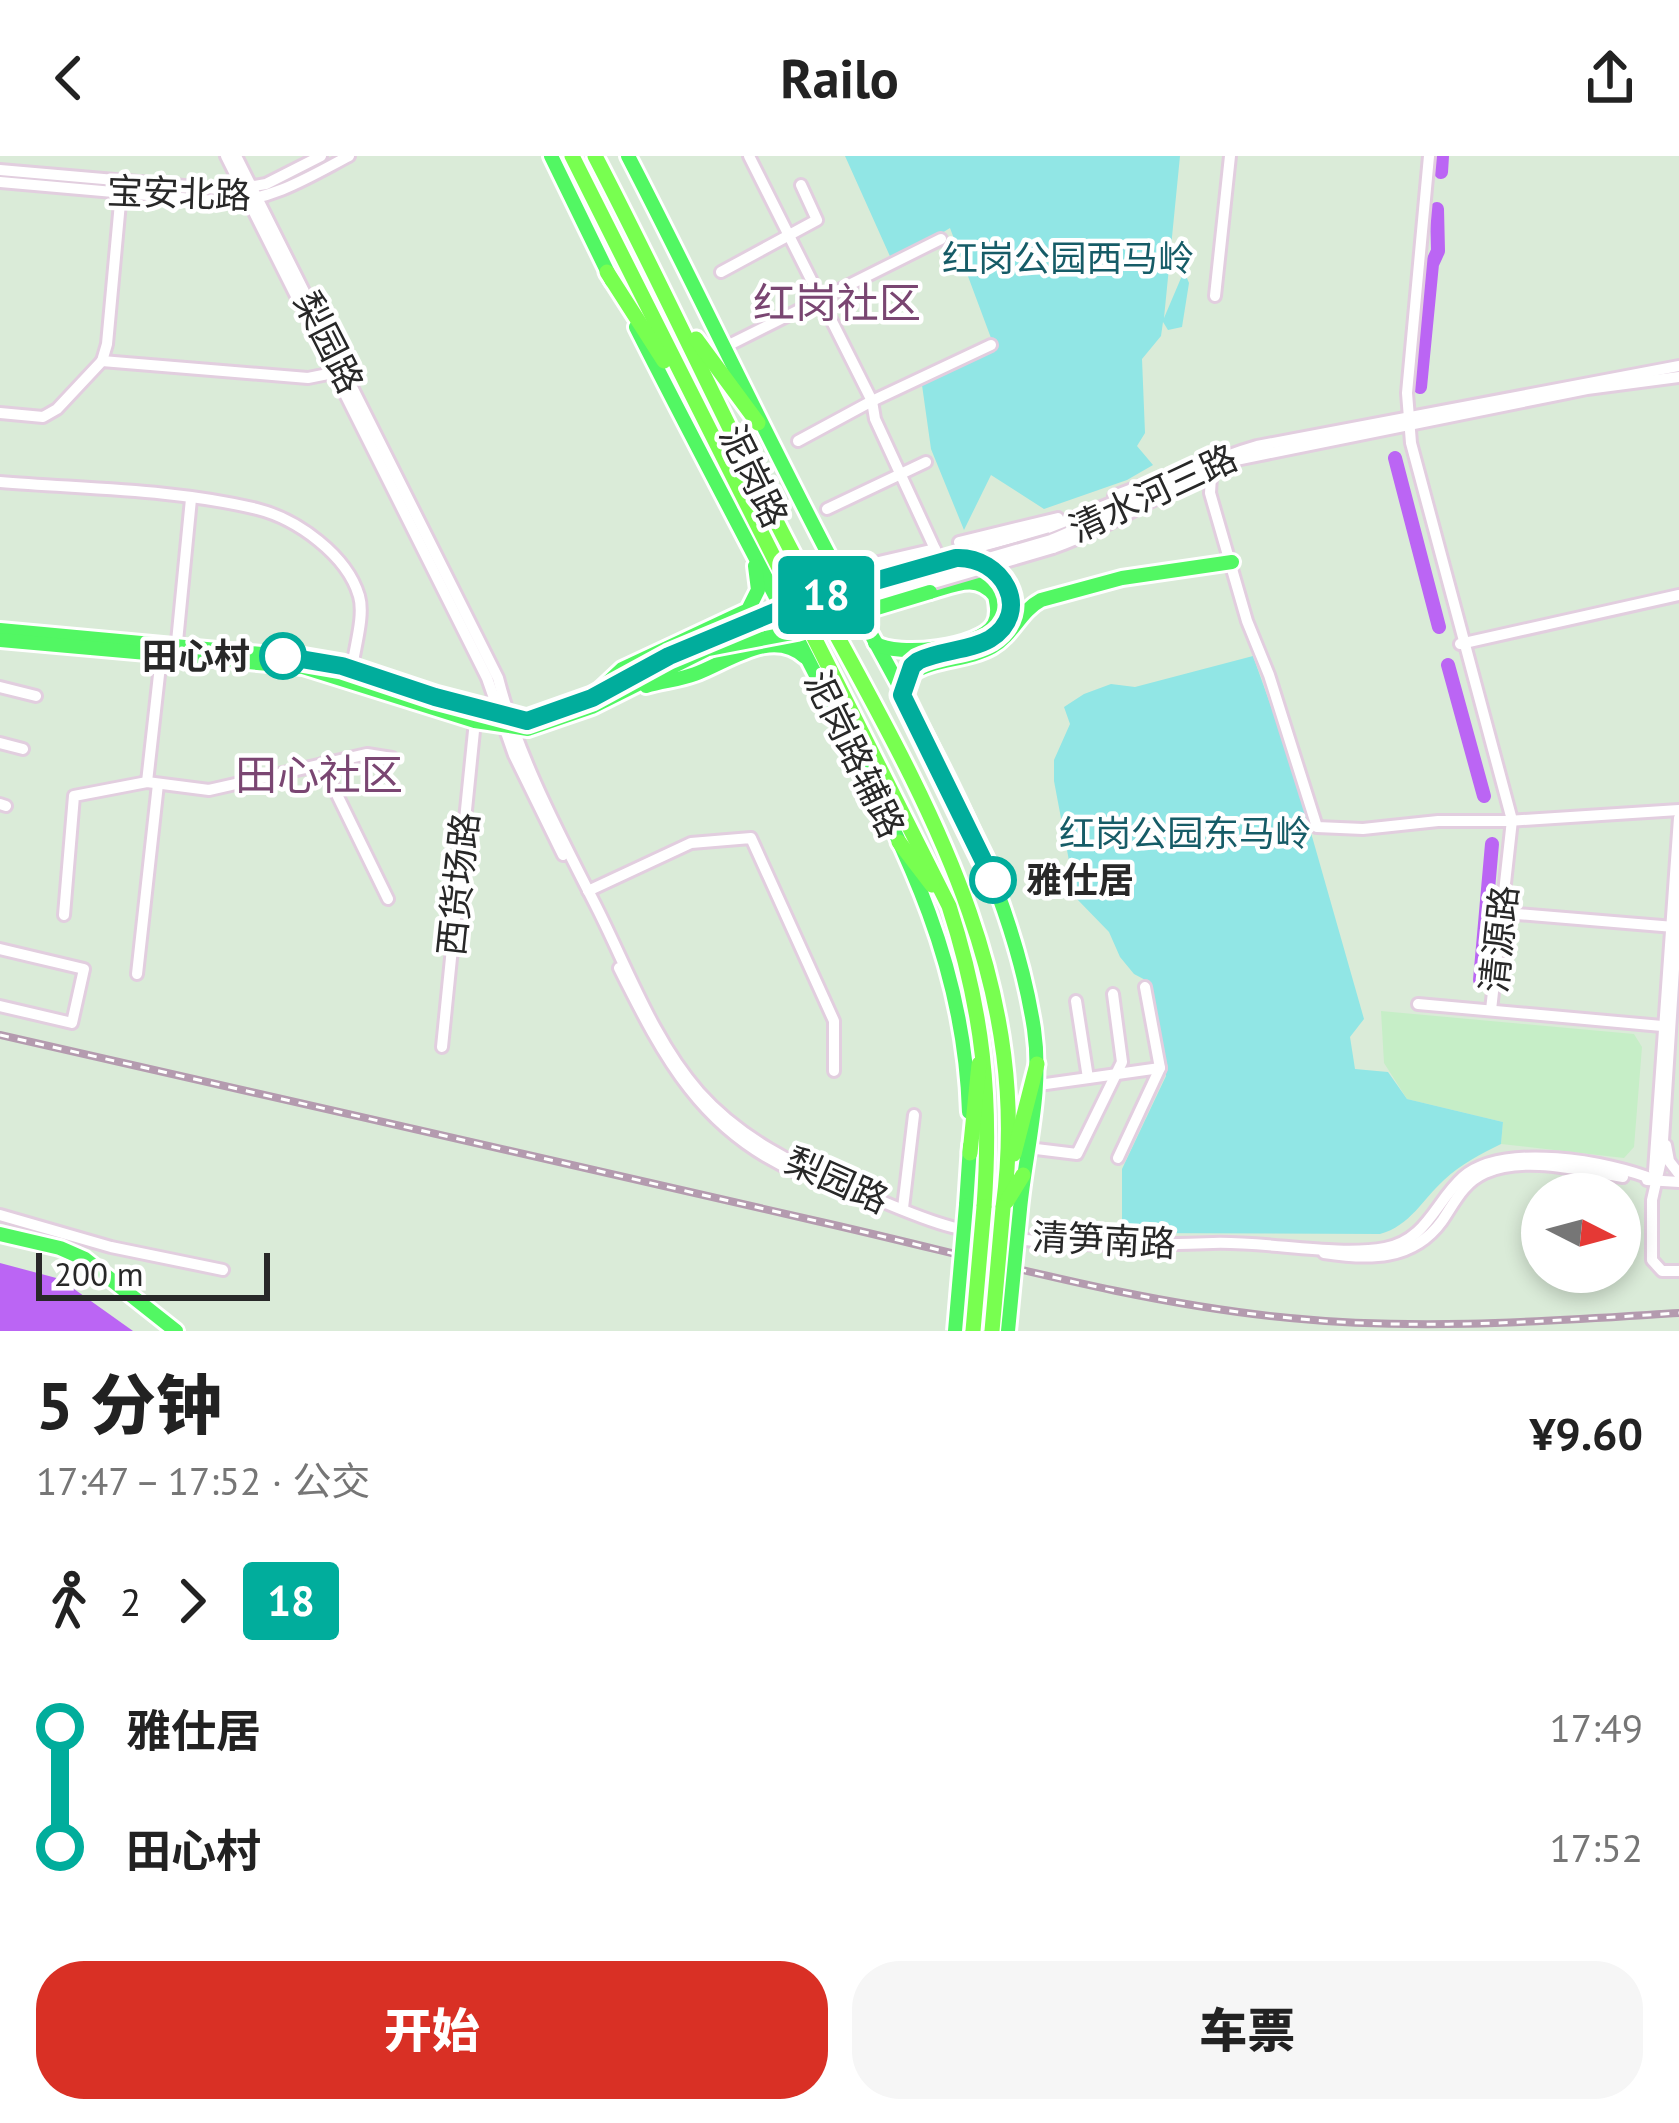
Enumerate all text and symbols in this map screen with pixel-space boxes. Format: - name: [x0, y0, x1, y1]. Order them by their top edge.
- text: Railo: [780, 43, 899, 113]
- icon: back: [36, 45, 102, 111]
- icon: share: [1577, 45, 1643, 111]
- street label: 宝安北路: [106, 167, 252, 218]
- park label: 红岗公园西马岭: [942, 234, 1194, 281]
- district label: 红岗社区: [753, 275, 921, 330]
- street label: 梨园路: [284, 283, 375, 401]
- street label: 泥岗路: [710, 417, 799, 535]
- street label: 清水河三路: [1061, 433, 1244, 552]
- line badge: 18: [772, 556, 880, 634]
- text: 18: [802, 567, 850, 622]
- place label: 田心村: [142, 632, 250, 679]
- marker: 田心村: [261, 634, 305, 678]
- street label: 泥岗路辅路: [795, 663, 916, 845]
- district label: 田心社区: [235, 747, 403, 802]
- park label: 红岗公园东马岭: [1059, 809, 1311, 856]
- street label: 西货场路: [427, 810, 488, 958]
- place label: 雅仕居: [1026, 856, 1134, 903]
- marker: 雅仕居: [971, 858, 1015, 902]
- street label: 清源路: [1469, 883, 1528, 995]
- street label: 梨园路: [778, 1136, 896, 1223]
- north arrow: [1521, 1173, 1641, 1293]
- map controls: [1521, 1173, 1641, 1293]
- street label: 清笋南路: [1031, 1212, 1177, 1267]
- scale bar: [36, 1247, 270, 1300]
- text: 200 m: [54, 1252, 144, 1295]
- text: 5 分钟: [36, 1362, 222, 1447]
- text: ¥9.60: [1530, 1404, 1643, 1462]
- text: 17:47 – 17:52 · 公交: [36, 1455, 371, 1506]
- icon: walk: [36, 1568, 102, 1634]
- icon: forward: [159, 1568, 225, 1634]
- text: 18: [267, 1573, 315, 1628]
- text: 2: [120, 1576, 141, 1627]
- text: 雅仕居: [126, 1701, 261, 1759]
- text: 17:49: [1549, 1702, 1643, 1753]
- text: 田心村: [126, 1821, 261, 1879]
- text: 17:52: [1549, 1822, 1643, 1873]
- button: 开始: [36, 1961, 828, 2099]
- button: 车票: [852, 1961, 1643, 2099]

